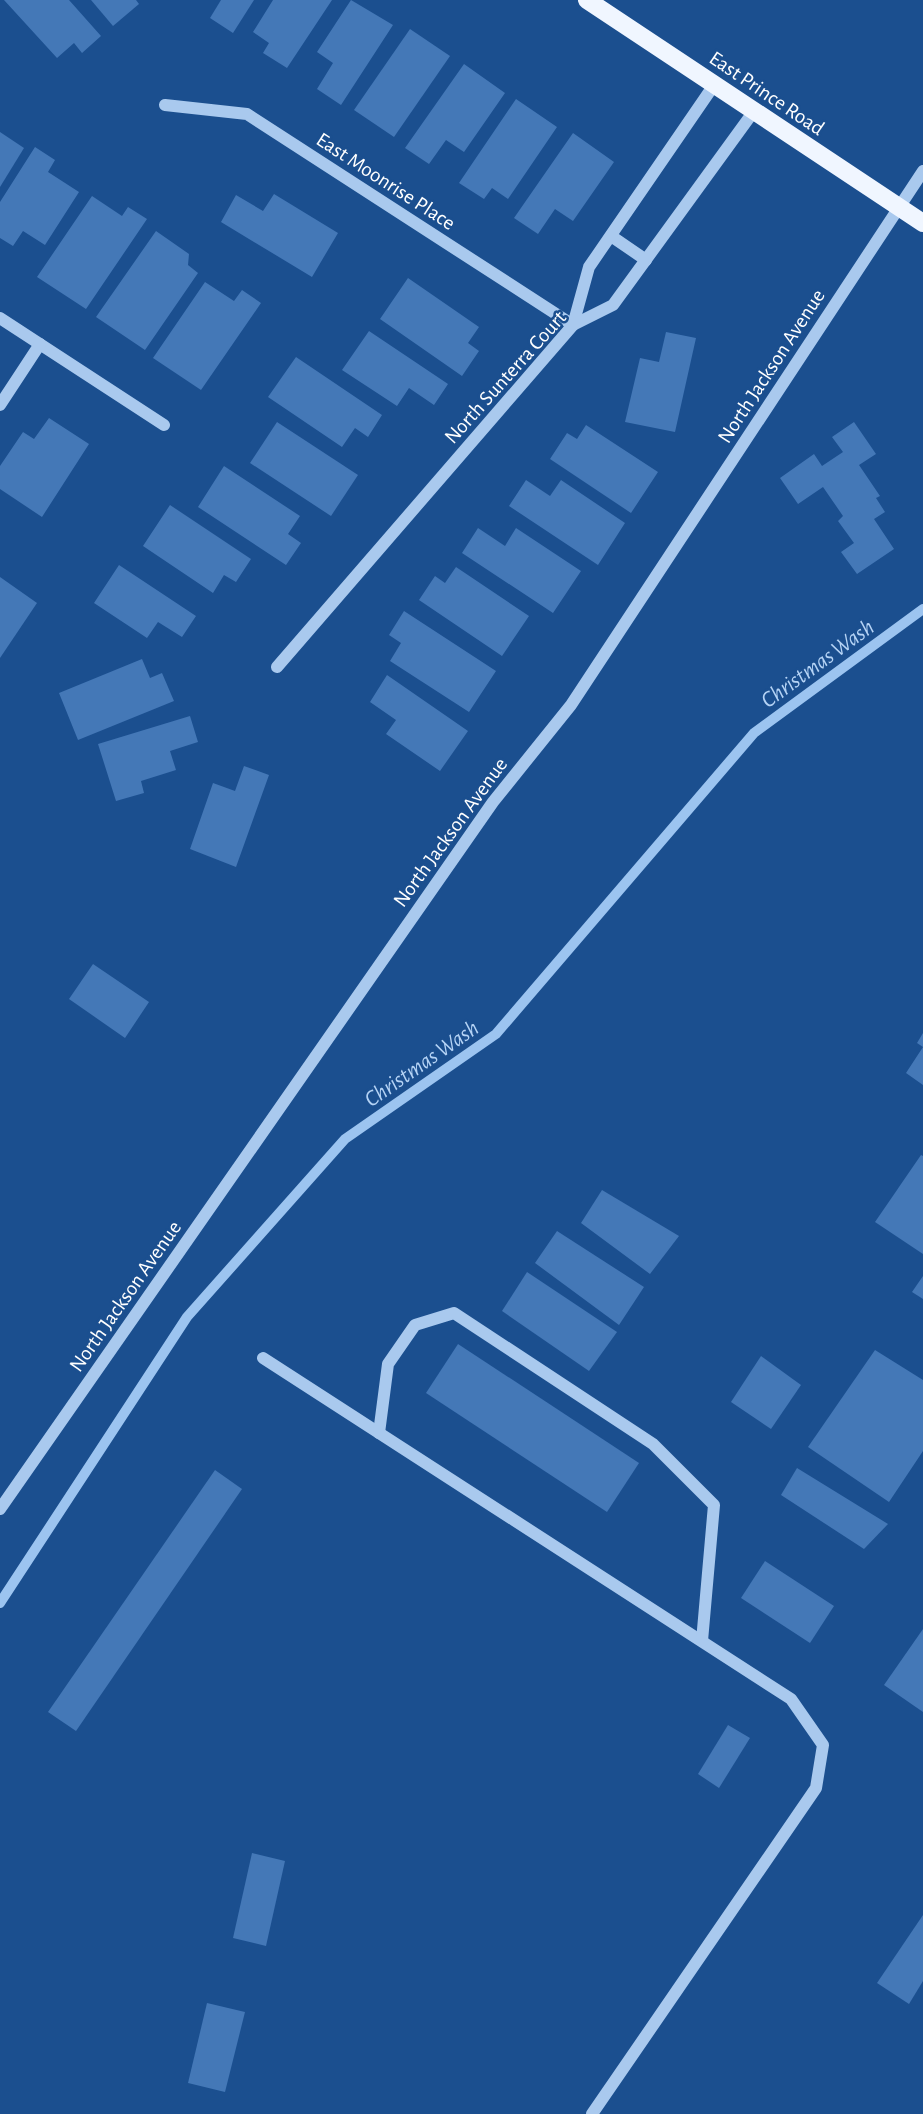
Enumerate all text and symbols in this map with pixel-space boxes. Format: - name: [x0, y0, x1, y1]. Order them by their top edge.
- street label: East Prince Road: [705, 47, 828, 140]
- street label: East Moonrise Place: [313, 129, 459, 234]
- street label: North Jackson Avenue: [714, 286, 829, 447]
- street label: North Sunterra Court: [441, 307, 570, 448]
- water label: Christmas Wash: [757, 616, 879, 713]
- street label: North Jackson Avenue: [389, 754, 511, 911]
- water label: Christmas Wash: [361, 1017, 483, 1112]
- street label: North Jackson Avenue: [66, 1217, 185, 1376]

